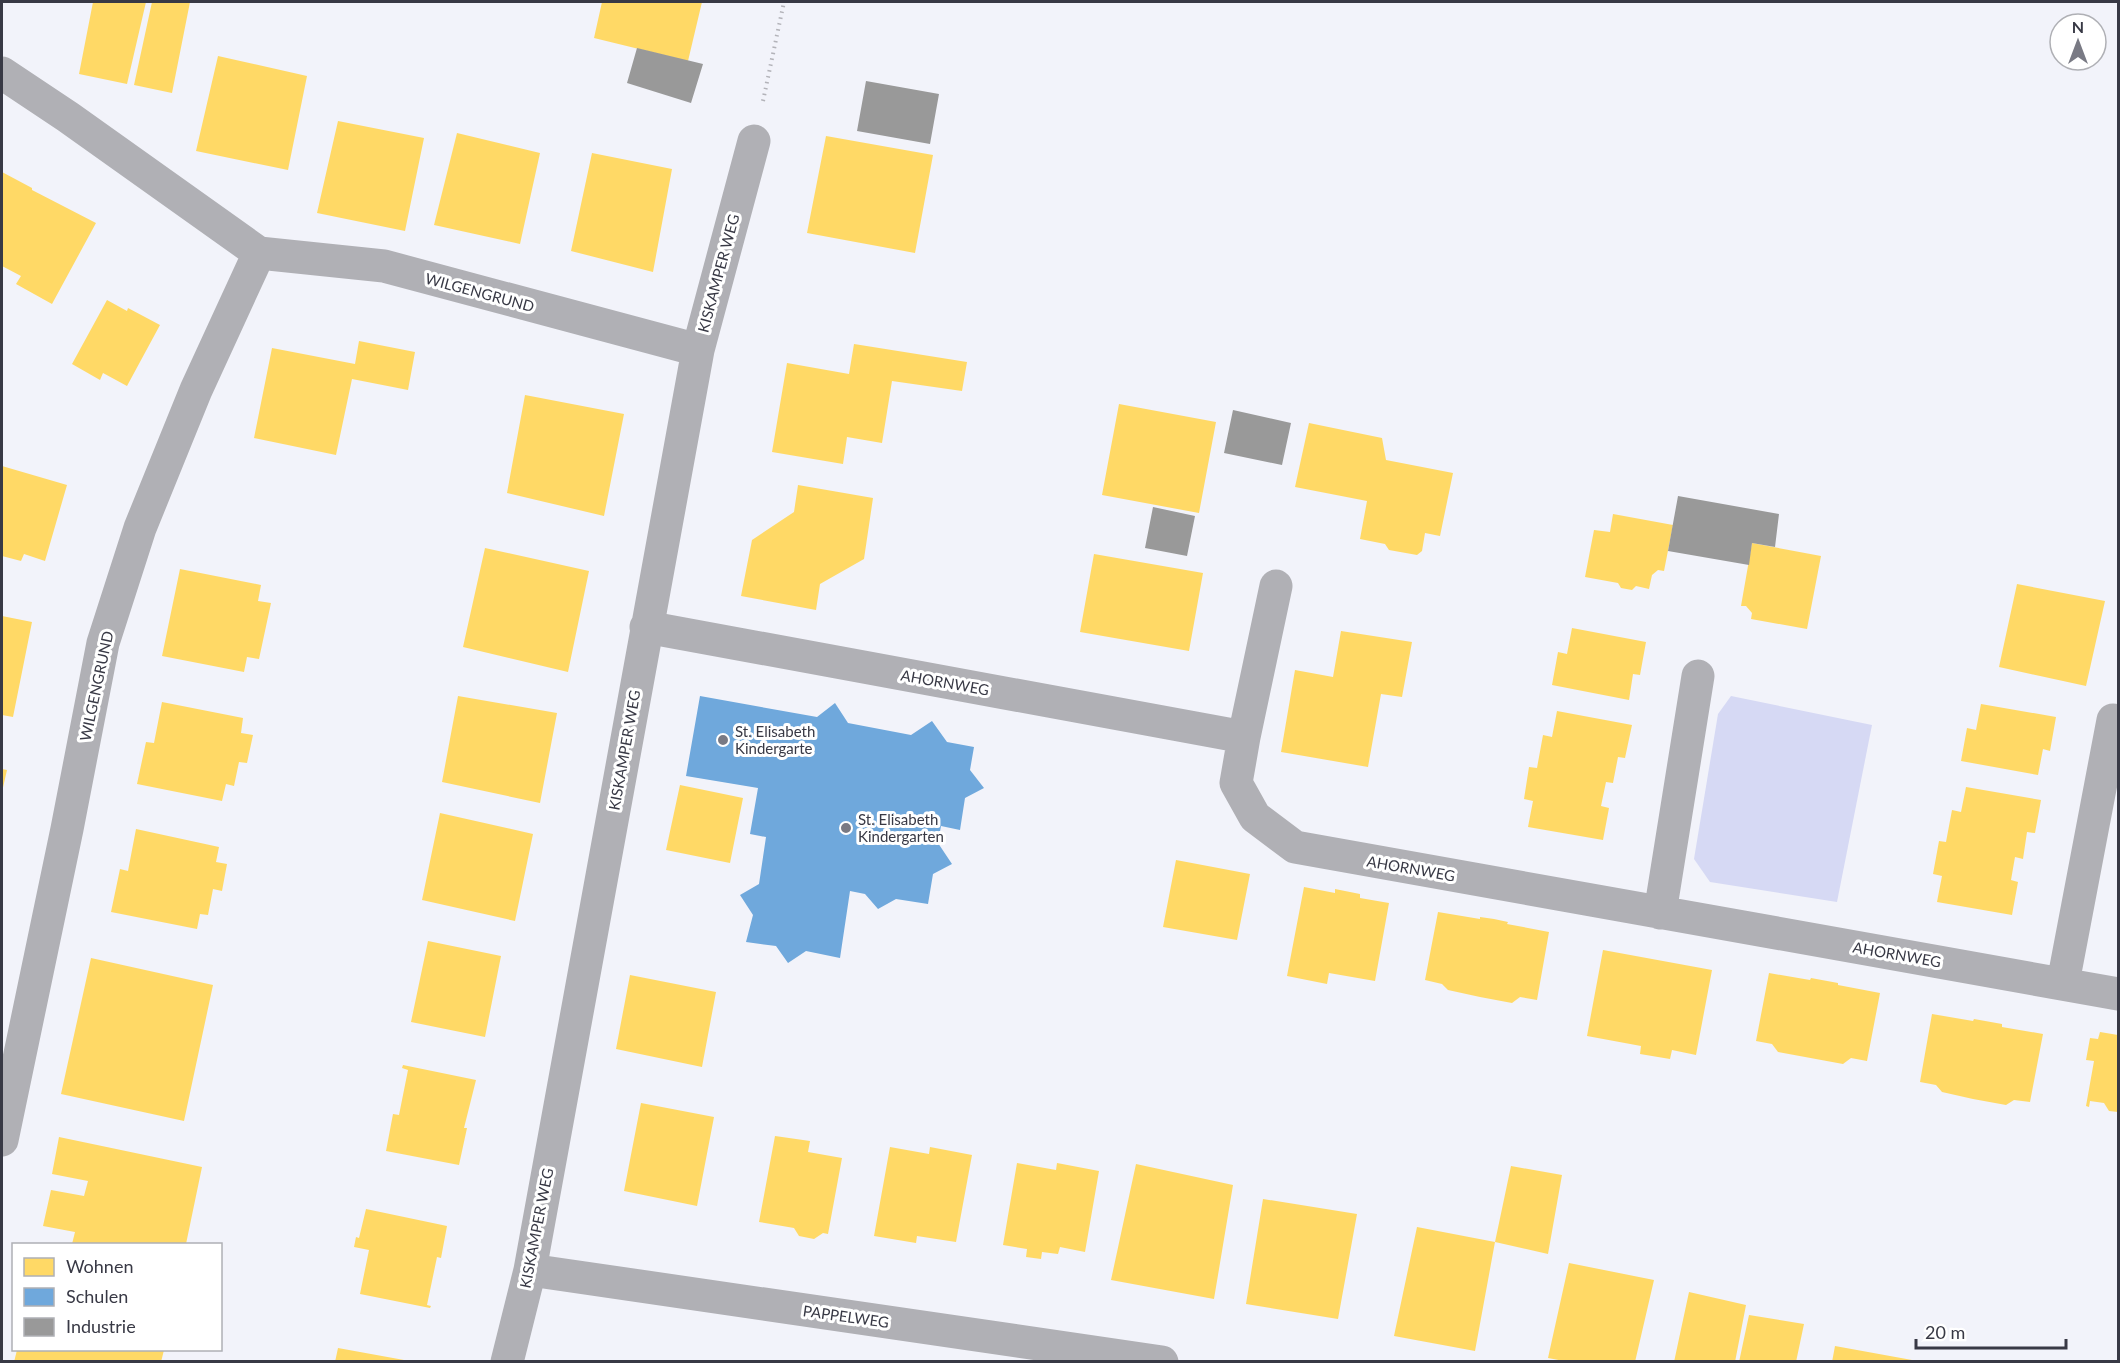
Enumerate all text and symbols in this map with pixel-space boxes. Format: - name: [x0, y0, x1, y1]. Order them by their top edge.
- north arrow: [2048, 12, 2108, 72]
- text: N: [2072, 17, 2084, 36]
- street label: KISKAMPER WEG: [694, 212, 742, 334]
- street label: WILGENGRUND: [423, 269, 537, 315]
- street label: WILGENGRUND: [76, 629, 116, 743]
- street label: AHORNWEG: [899, 665, 991, 699]
- street label: KISKAMPER WEG: [605, 688, 643, 812]
- place label: St. Elisabeth Kindergarte: [735, 722, 815, 757]
- marker: St. Elisabeth Kindergarte: [716, 733, 730, 747]
- place label: St. Elisabeth Kindergarten: [858, 810, 944, 845]
- marker: St. Elisabeth Kindergarten: [839, 821, 853, 835]
- street label: AHORNWEG: [1365, 851, 1457, 885]
- street label: AHORNWEG: [1851, 937, 1943, 971]
- street label: KISKAMPER WEG: [516, 1166, 556, 1290]
- legend: [12, 1243, 222, 1351]
- text: Wohnen: [66, 1255, 133, 1277]
- text: Schulen: [66, 1285, 128, 1307]
- street label: PAPPELWEG: [802, 1301, 890, 1331]
- scale bar: [1916, 1312, 2066, 1350]
- text: Industrie: [66, 1315, 136, 1337]
- text: 20 m: [1925, 1321, 1965, 1343]

